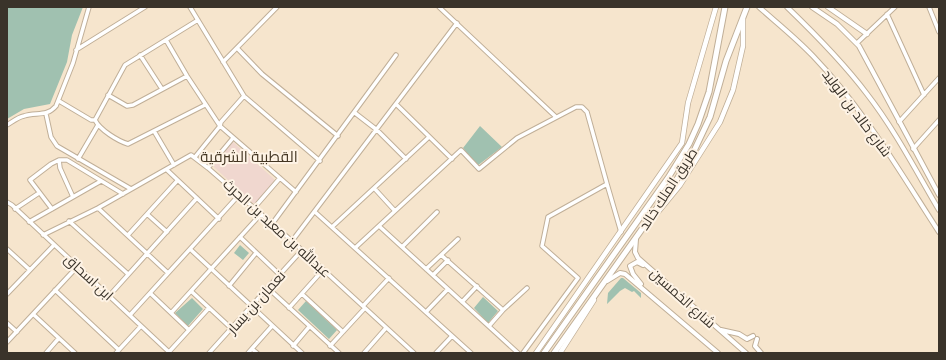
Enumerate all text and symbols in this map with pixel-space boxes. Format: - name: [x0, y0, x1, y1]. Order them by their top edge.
- street label: شارع خالد بن الوليد: [818, 66, 895, 160]
- street label: طريق الملك خالد: [636, 145, 701, 233]
- district label: القطبية الشرقية: [200, 148, 298, 166]
- street label: عبدالله بن معبد بن الحرث: [219, 175, 335, 281]
- street label: ابن اسحاق: [61, 251, 117, 304]
- street label: شارع الخمسين: [647, 265, 719, 332]
- street label: نعمان بن يسار: [223, 267, 289, 338]

